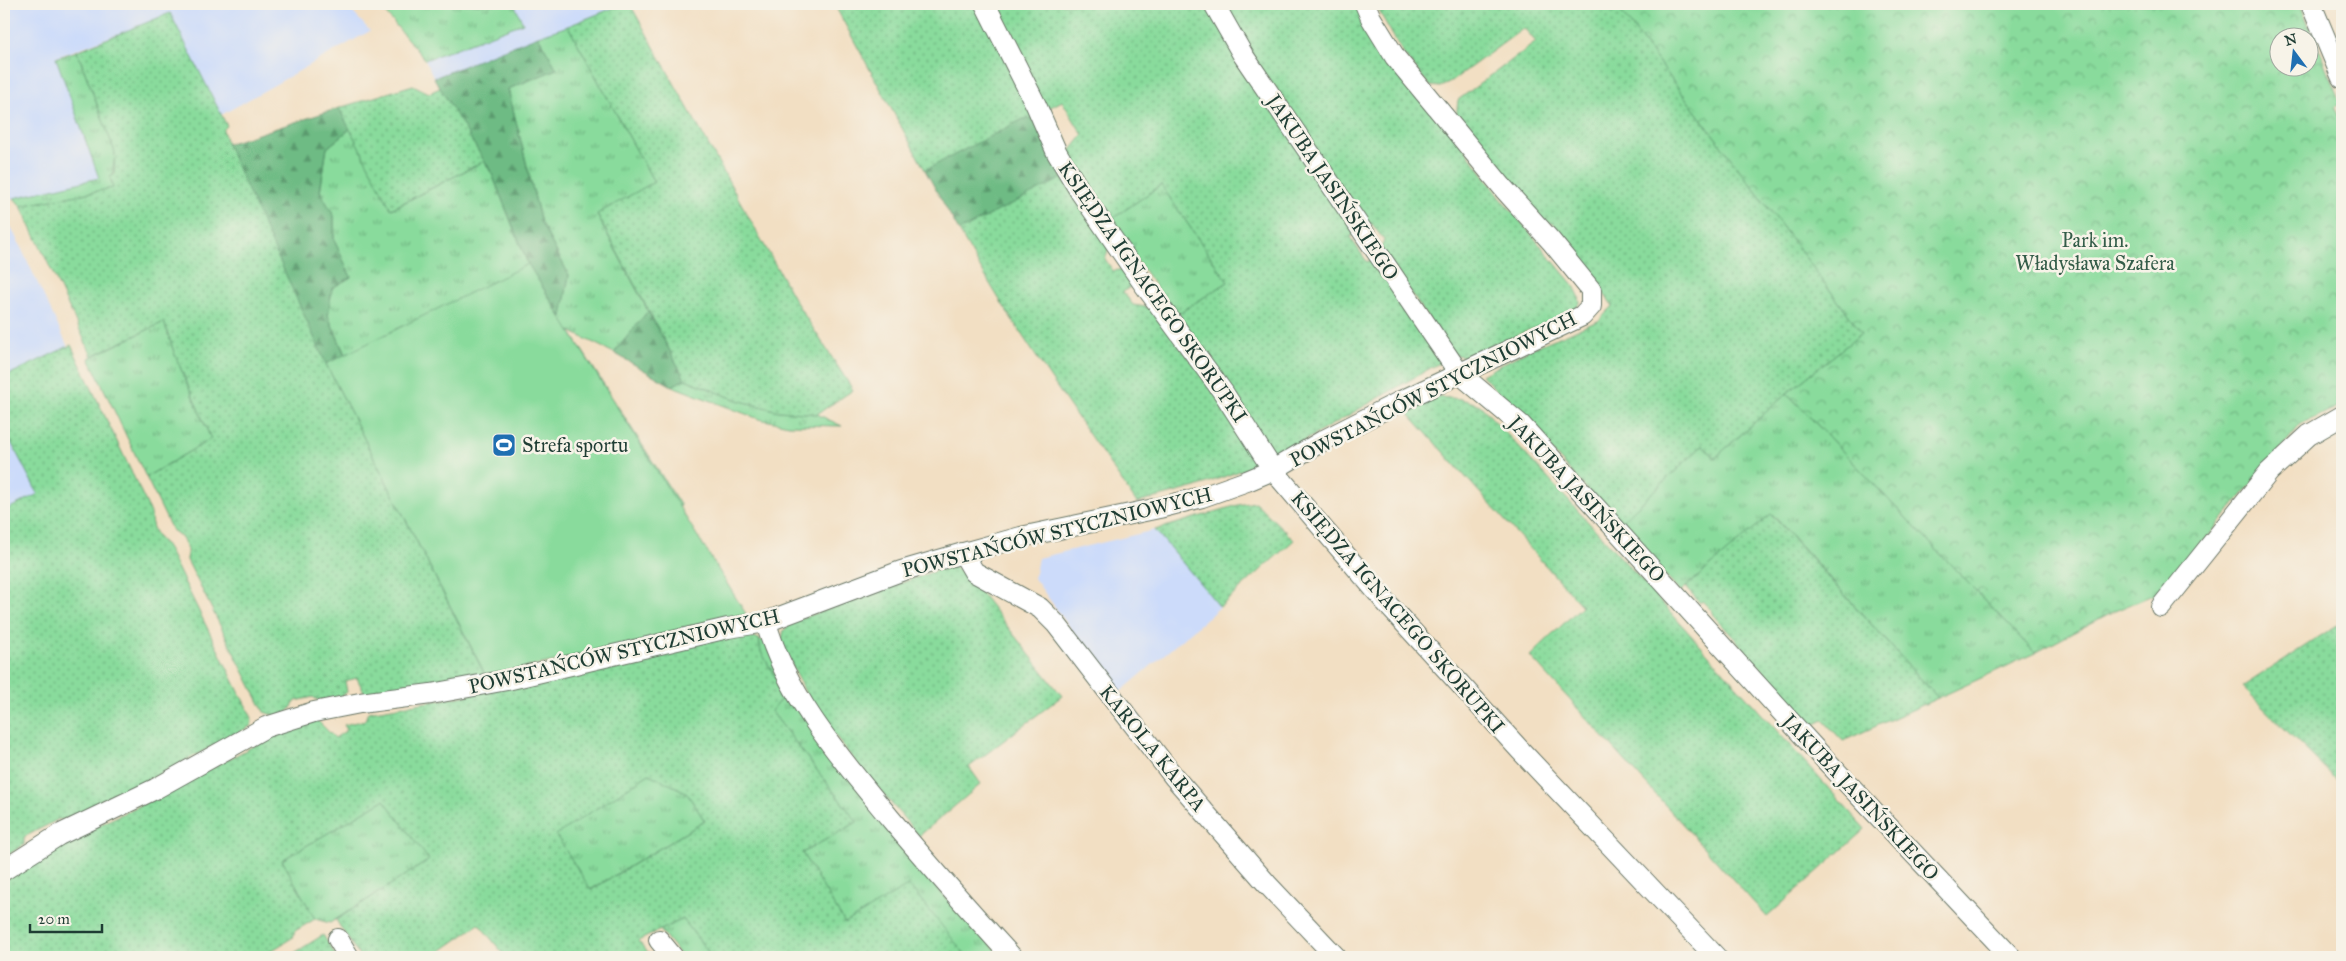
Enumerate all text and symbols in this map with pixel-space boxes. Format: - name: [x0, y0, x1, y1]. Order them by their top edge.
- north arrow: [2268, 28, 2318, 78]
- text: N: [2283, 30, 2299, 50]
- street label: JAKUBA JASIŃSKIEGO: [1260, 87, 1406, 285]
- street label: KSIĘDZA IGNACEGO SKORUPKI: [1053, 157, 1253, 427]
- park label: Park im. Władysława Szafera: [2015, 228, 2175, 275]
- street label: POWSTAŃCÓW STYCZNIOWYCH: [1285, 304, 1580, 472]
- street label: JAKUBA JASIŃSKIEGO: [1502, 408, 1672, 588]
- sports icon: Strefa sportu: [491, 432, 517, 458]
- place label: Strefa sportu: [522, 433, 629, 457]
- street label: POWSTAŃCÓW STYCZNIOWYCH: [899, 480, 1214, 582]
- street label: KSIĘDZA IGNACEGO SKORUPKI: [1286, 486, 1510, 738]
- street label: POWSTAŃCÓW STYCZNIOWYCH: [466, 602, 782, 699]
- street label: KAROLA KARPA: [1095, 680, 1212, 816]
- street label: JAKUBA JASIŃSKIEGO: [1776, 706, 1946, 886]
- scale bar: [30, 901, 102, 933]
- text: 20 m: [38, 910, 70, 928]

